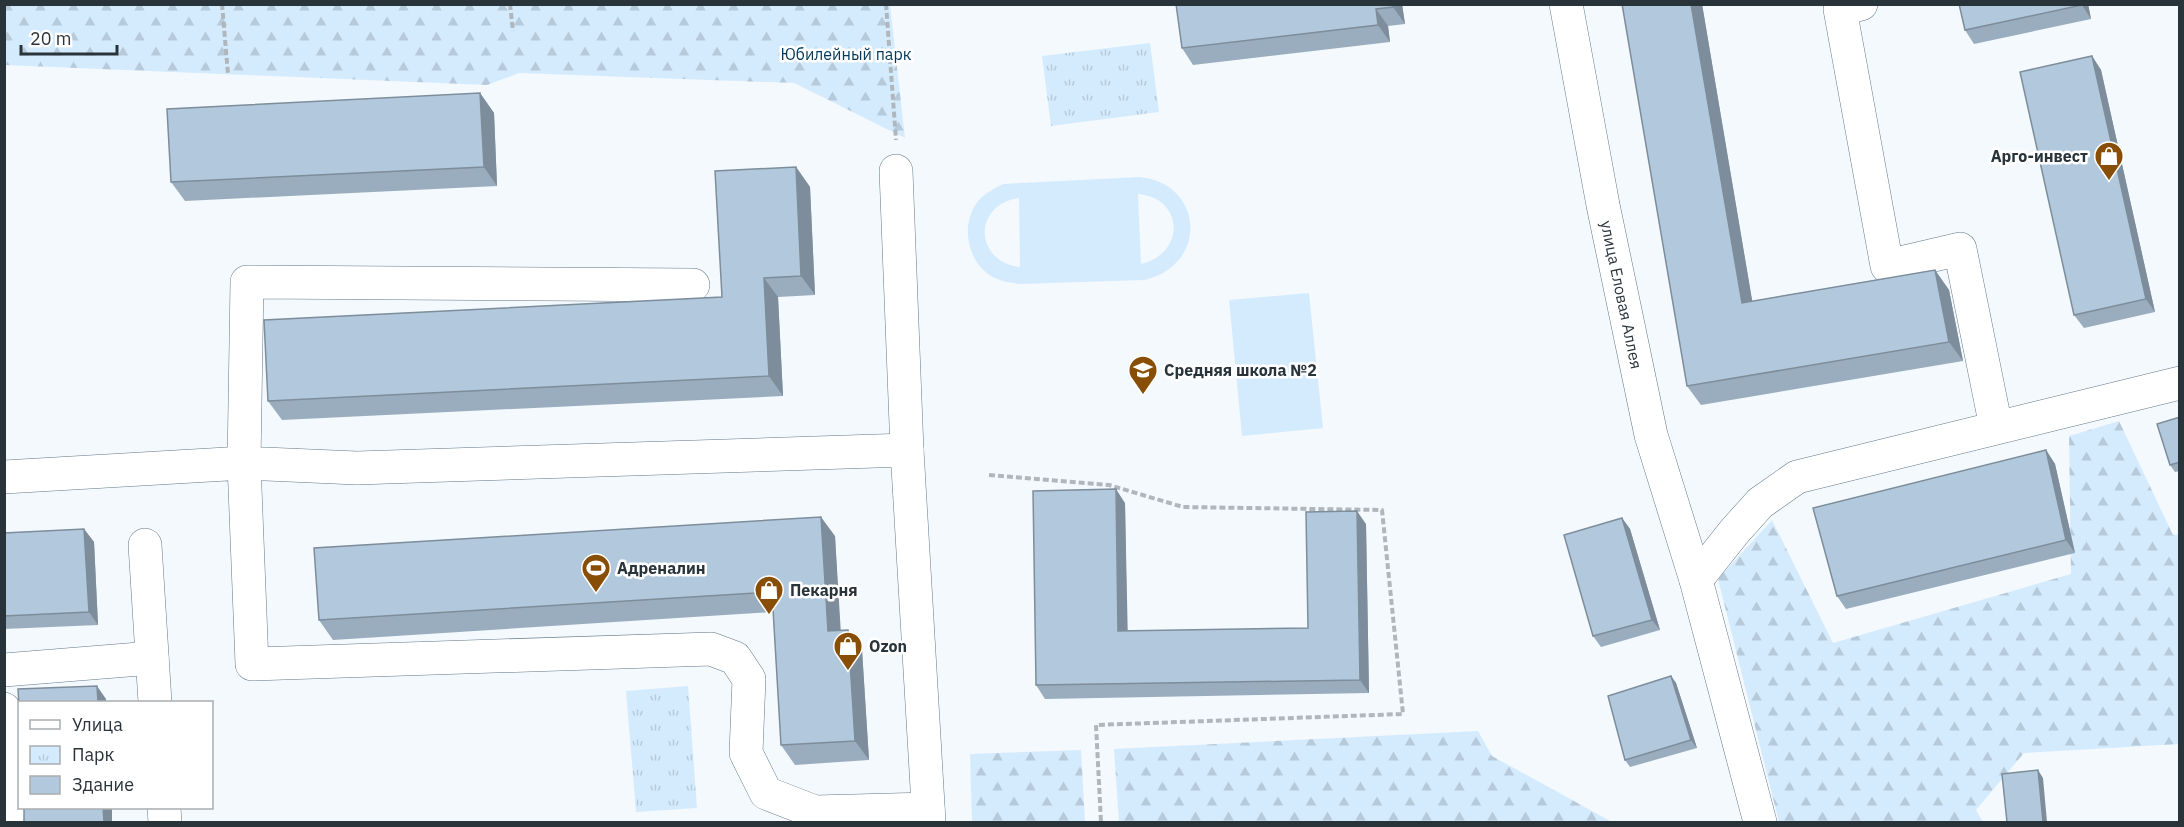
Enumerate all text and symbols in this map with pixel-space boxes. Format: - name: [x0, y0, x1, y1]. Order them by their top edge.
- scale bar: [21, 18, 117, 56]
- text: 20 m: [30, 27, 72, 50]
- park label: Юбилейный парк: [781, 44, 912, 64]
- shop icon: Арго-инвест: [2093, 140, 2125, 182]
- place label: Арго-инвест: [1991, 146, 2088, 166]
- street label: улица Еловая Аллея: [1596, 219, 1647, 371]
- school or university icon: Средняя школа №2: [1127, 354, 1159, 396]
- place label: Средняя школа №2: [1164, 360, 1317, 380]
- sports icon: Адреналин: [580, 552, 612, 594]
- place label: Адреналин: [617, 558, 706, 578]
- shop icon: Пекарня: [753, 574, 785, 616]
- place label: Пекарня: [790, 580, 858, 600]
- shop icon: Ozon: [832, 630, 864, 672]
- place label: Ozon: [869, 636, 907, 656]
- legend: [18, 701, 213, 809]
- text: Улица: [72, 713, 123, 736]
- text: Парк: [72, 743, 115, 766]
- text: Здание: [72, 773, 134, 796]

